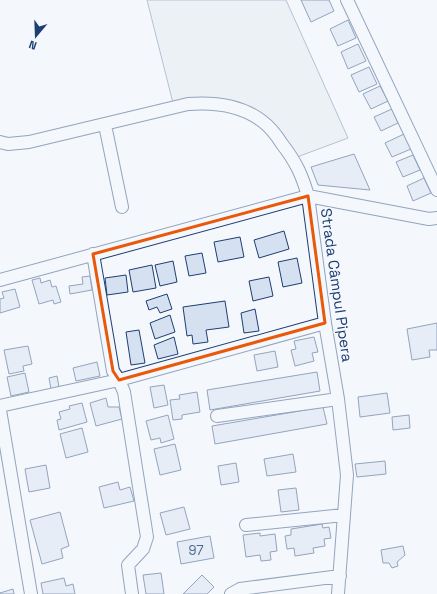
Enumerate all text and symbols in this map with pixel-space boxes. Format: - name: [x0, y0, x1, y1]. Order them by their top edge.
- north arrow: [16, 16, 56, 56]
- text: N: [27, 38, 39, 53]
- street label: Strada Câmpul Pipera: [317, 207, 357, 363]
- house number: 97: [188, 542, 204, 559]

